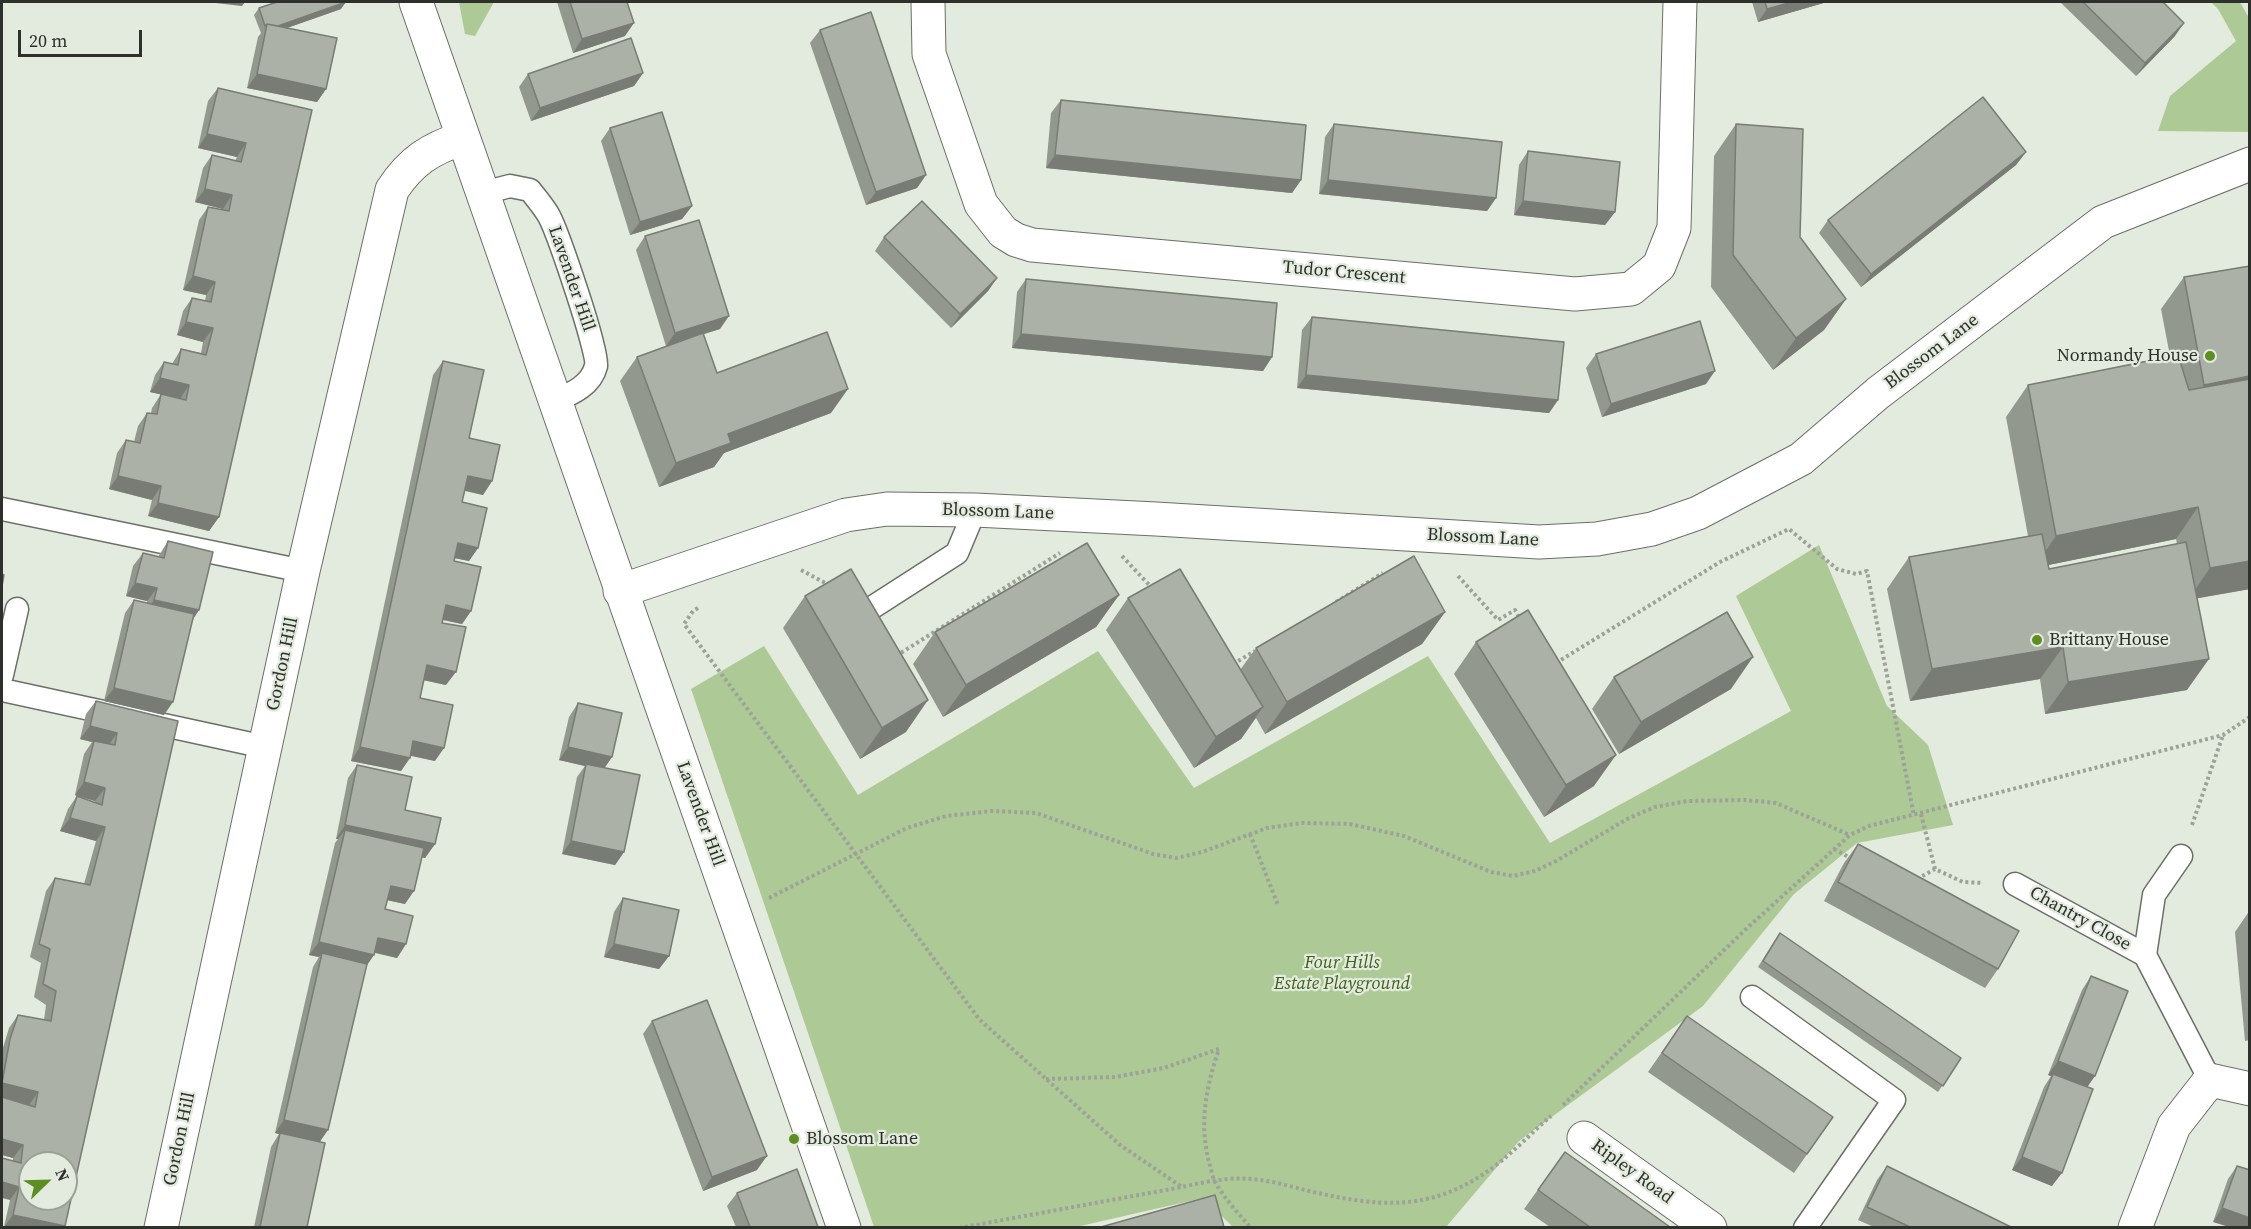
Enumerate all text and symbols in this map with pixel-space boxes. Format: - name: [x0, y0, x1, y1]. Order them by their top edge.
- scale bar: [21, 18, 146, 56]
- text: 20 m: [29, 28, 67, 53]
- street label: Lavender Hill: [543, 224, 599, 334]
- street label: Tudor Crescent: [1282, 257, 1406, 289]
- street label: Blossom Lane: [1881, 310, 1983, 394]
- place label: Normandy House: [2057, 345, 2198, 367]
- marker: Normandy House: [2203, 349, 2217, 363]
- street label: Blossom Lane: [942, 499, 1054, 525]
- street label: Blossom Lane: [1426, 524, 1540, 552]
- street label: Gordon Hill: [263, 615, 303, 713]
- place label: Brittany House: [2049, 629, 2169, 651]
- marker: Brittany House: [2030, 633, 2044, 647]
- street label: Lavender Hill: [671, 759, 729, 869]
- street label: Chantry Close: [2025, 882, 2135, 956]
- park label: Four Hills Estate Playground: [1274, 952, 1410, 994]
- street label: Gordon Hill: [160, 1090, 200, 1188]
- place label: Blossom Lane: [806, 1128, 918, 1150]
- marker: Blossom Lane: [787, 1132, 801, 1146]
- street label: Ripley Road: [1587, 1135, 1677, 1209]
- north arrow: [18, 1151, 78, 1211]
- text: N: [50, 1165, 75, 1184]

